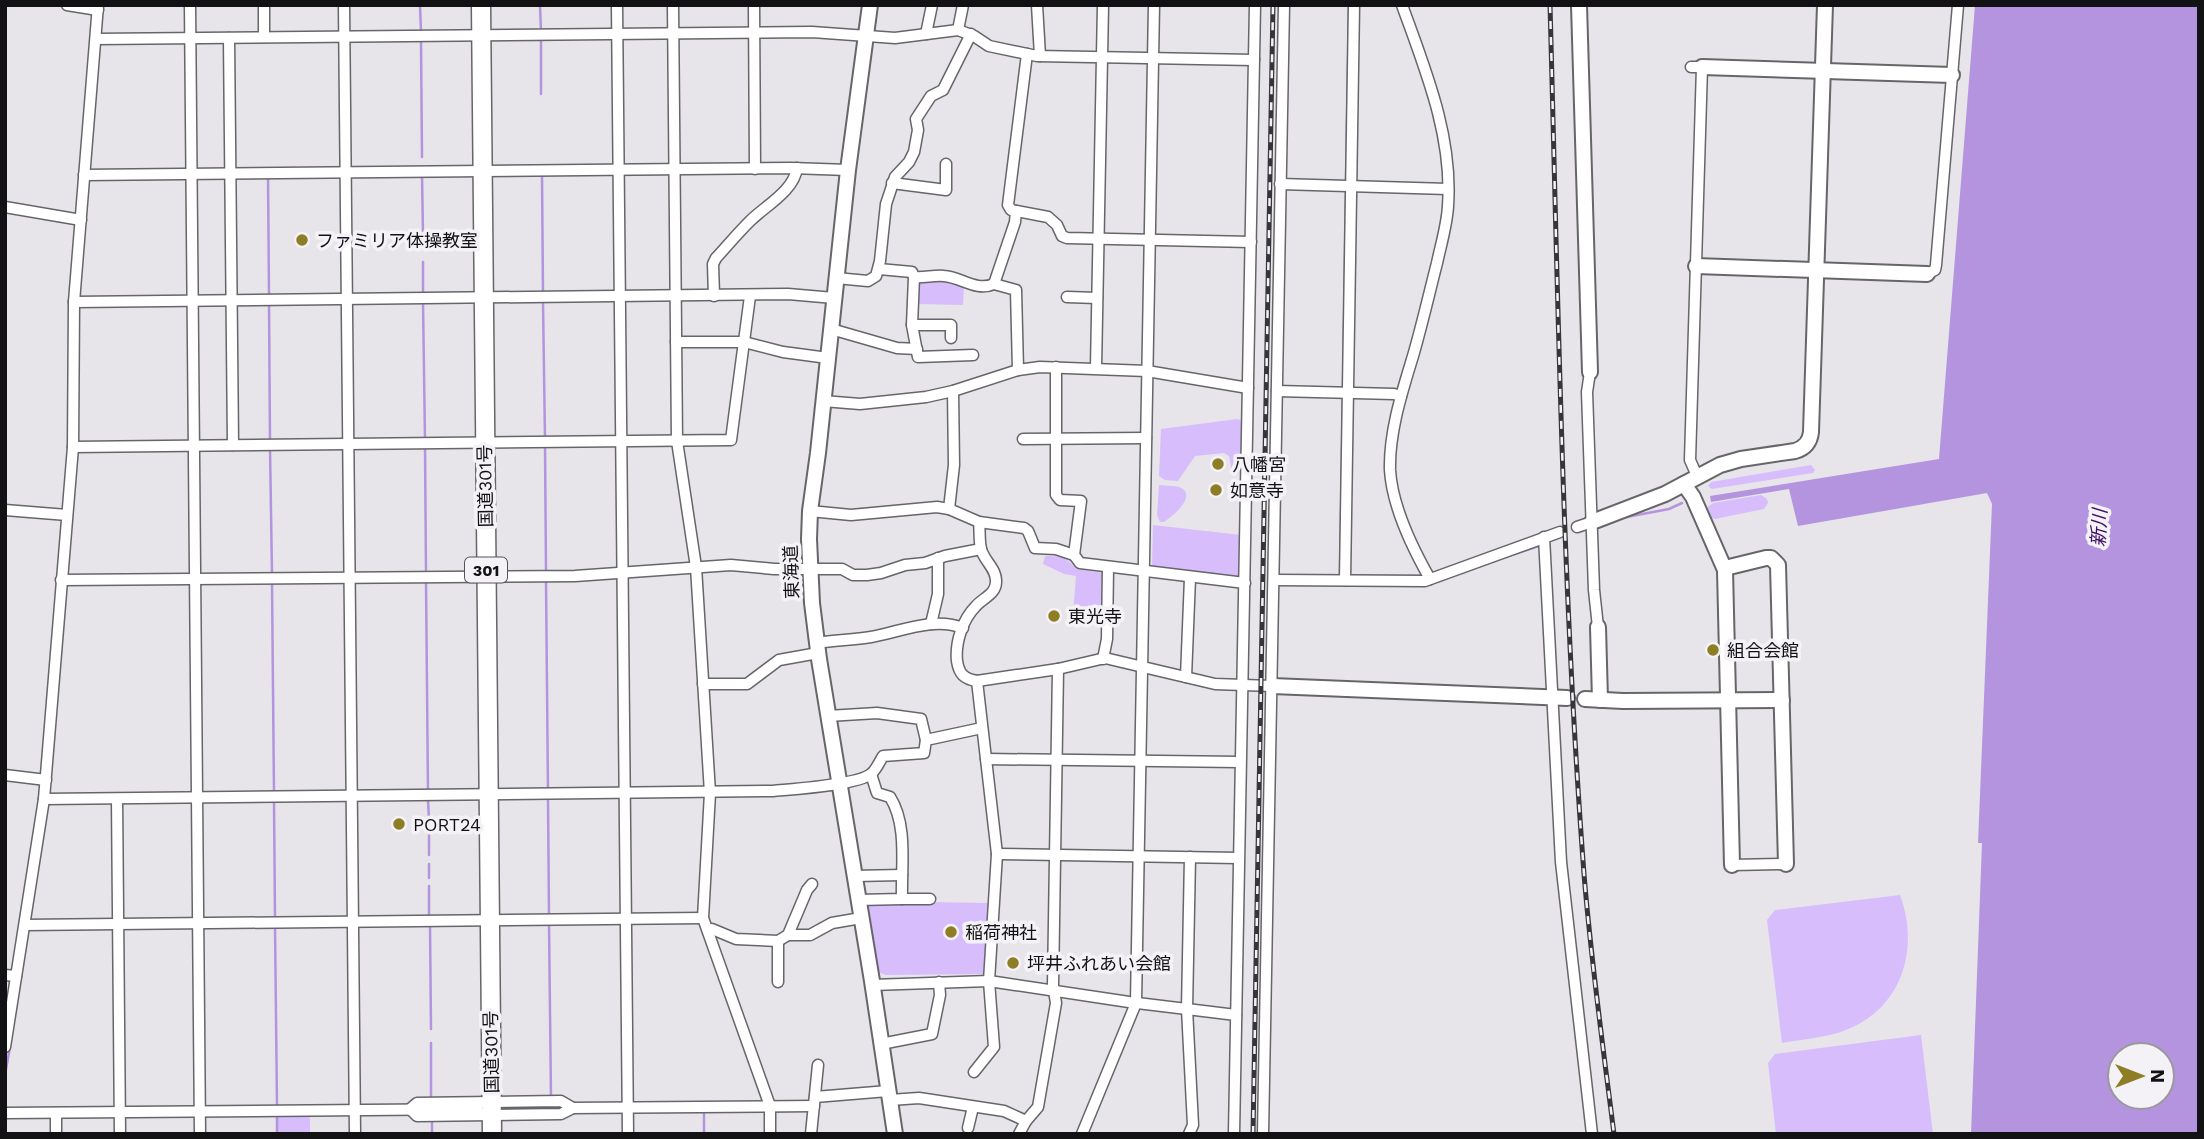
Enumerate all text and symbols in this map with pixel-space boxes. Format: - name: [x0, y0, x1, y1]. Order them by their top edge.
- place label: ファミリア体操教室: [316, 230, 478, 251]
- marker: ファミリア体操教室: [294, 232, 310, 248]
- street label: 国道301号: [474, 444, 496, 528]
- place label: 八幡宮: [1232, 454, 1286, 475]
- marker: 八幡宮: [1210, 456, 1226, 472]
- place label: 如意寺: [1230, 480, 1284, 501]
- marker: 如意寺: [1208, 482, 1224, 498]
- water label: 新川: [2087, 506, 2112, 548]
- street label: 東海道: [780, 545, 802, 599]
- road number: 301: [465, 558, 507, 582]
- place label: 東光寺: [1068, 606, 1122, 627]
- marker: 東光寺: [1046, 608, 1062, 624]
- place label: 組合会館: [1727, 640, 1799, 661]
- marker: 組合会館: [1705, 642, 1721, 658]
- place label: PORT24: [413, 814, 481, 835]
- marker: PORT24: [391, 816, 407, 832]
- place label: 稲荷神社: [965, 922, 1037, 943]
- marker: 稲荷神社: [943, 924, 959, 940]
- place label: 坪井ふれあい会館: [1027, 953, 1171, 974]
- marker: 坪井ふれあい会館: [1005, 955, 1021, 971]
- street label: 国道301号: [480, 1010, 502, 1094]
- north arrow: [2106, 1041, 2176, 1111]
- text: N: [2146, 1069, 2169, 1083]

